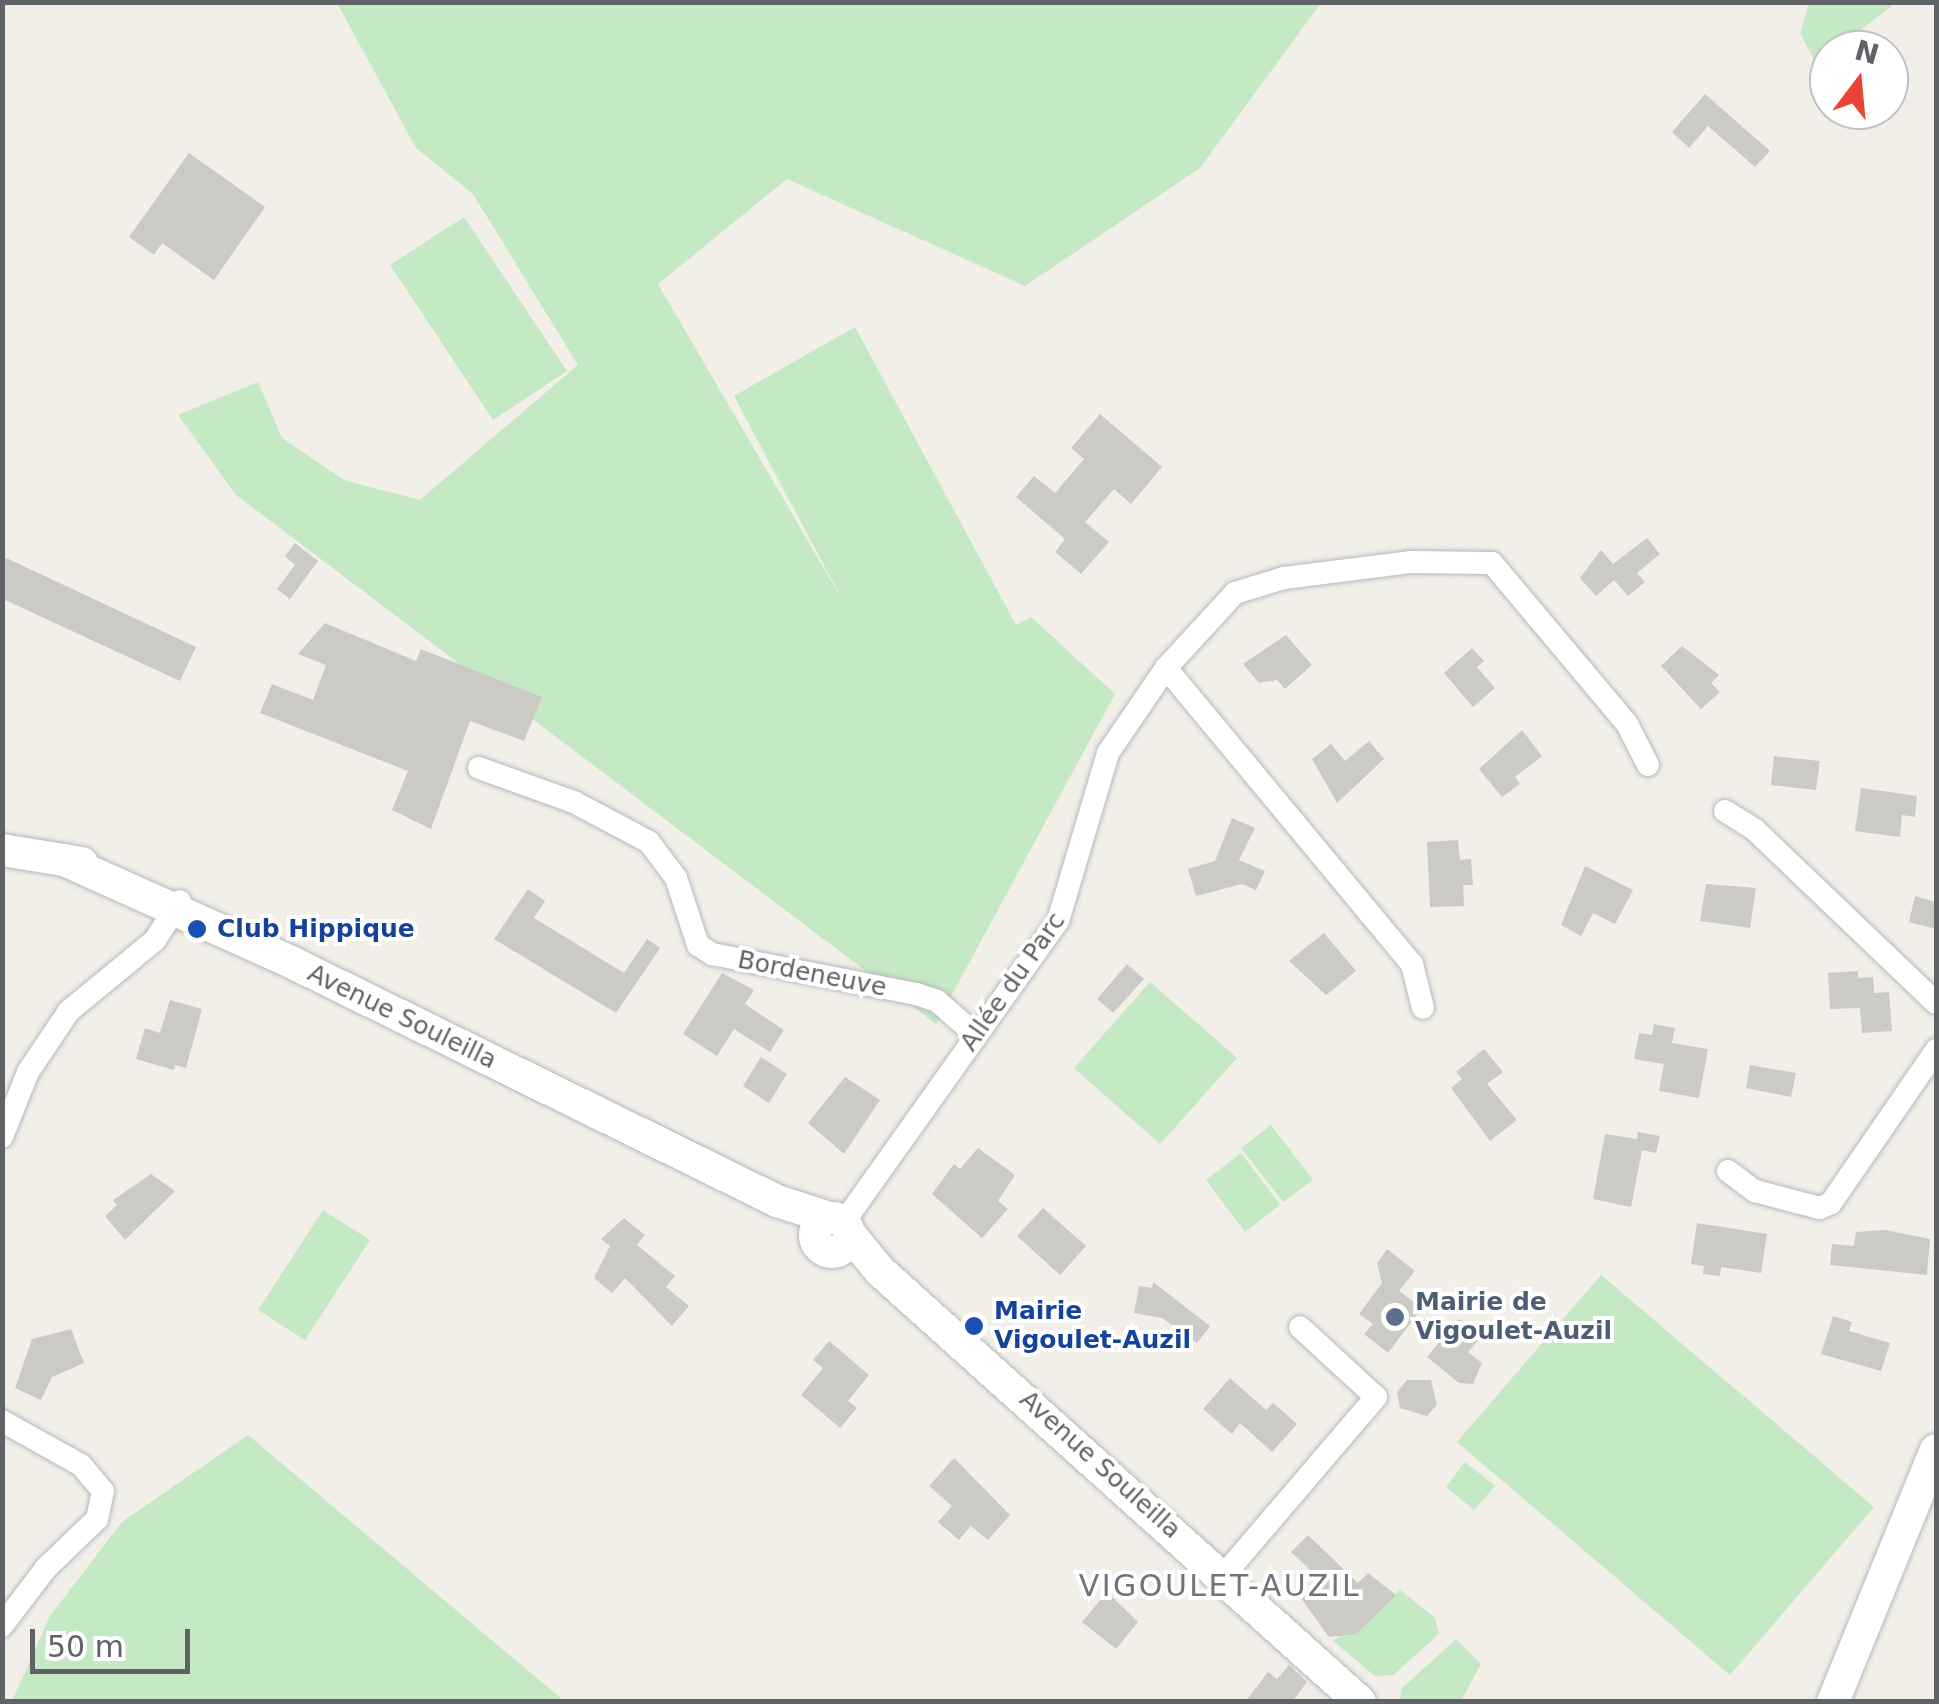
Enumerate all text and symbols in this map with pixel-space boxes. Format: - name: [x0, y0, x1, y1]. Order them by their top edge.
- north arrow: [1809, 30, 1909, 130]
- text: N: [1851, 34, 1883, 72]
- street label: Allée du Parc: [954, 907, 1072, 1057]
- place label: Club Hippique: [217, 914, 415, 944]
- marker: Club Hippique: [186, 918, 208, 940]
- street label: Bordeneuve: [735, 945, 889, 1003]
- street label: Avenue Souleilla: [303, 958, 501, 1076]
- place label: Mairie de Vigoulet-Auzil: [1415, 1288, 1612, 1347]
- place label: Mairie Vigoulet-Auzil: [994, 1297, 1191, 1356]
- marker: Mairie de Vigoulet-Auzil: [1384, 1306, 1406, 1328]
- marker: Mairie Vigoulet-Auzil: [963, 1315, 985, 1337]
- street label: Avenue Souleilla: [1013, 1385, 1187, 1545]
- district label: VIGOULET-AUZIL: [1079, 1568, 1361, 1604]
- scale bar: [35, 1609, 195, 1671]
- text: 50 m: [47, 1629, 124, 1664]

